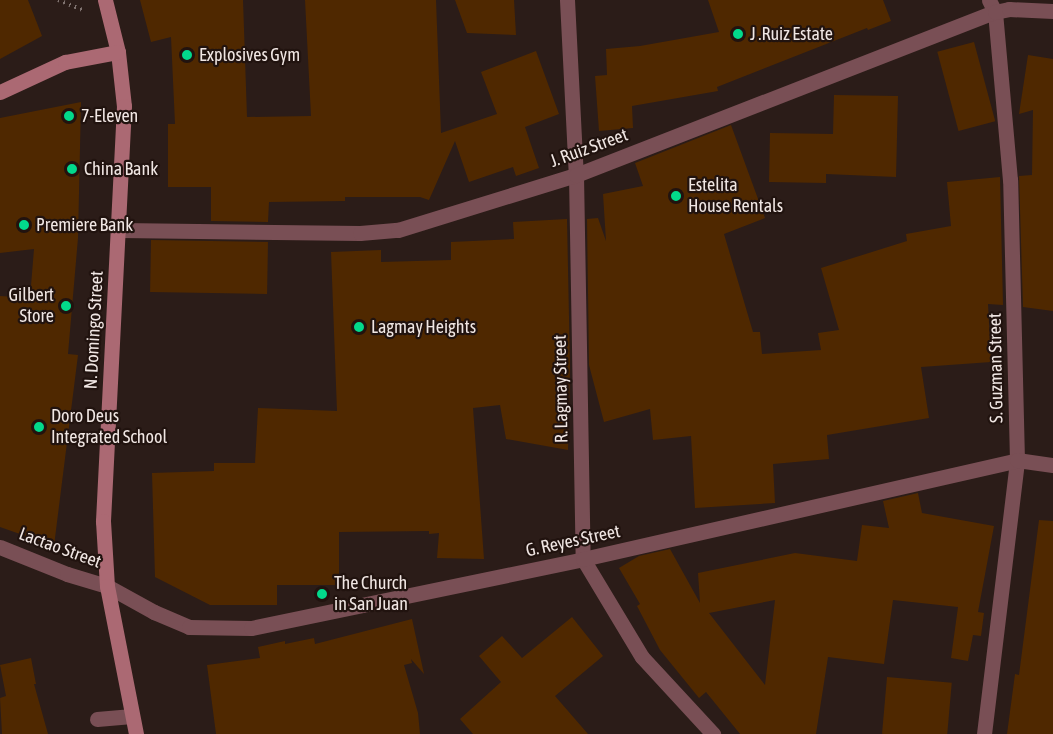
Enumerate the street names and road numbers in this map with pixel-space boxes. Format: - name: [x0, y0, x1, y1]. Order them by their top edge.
- street label: J. Ruiz Street: [547, 124, 631, 172]
- street label: N. Domingo Street: [80, 270, 108, 390]
- street label: S. Guzman Street: [984, 313, 1008, 423]
- street label: R. Lagmay Street: [549, 335, 573, 443]
- street label: G. Reyes Street: [524, 520, 622, 562]
- street label: Lactao Street: [16, 523, 104, 573]

